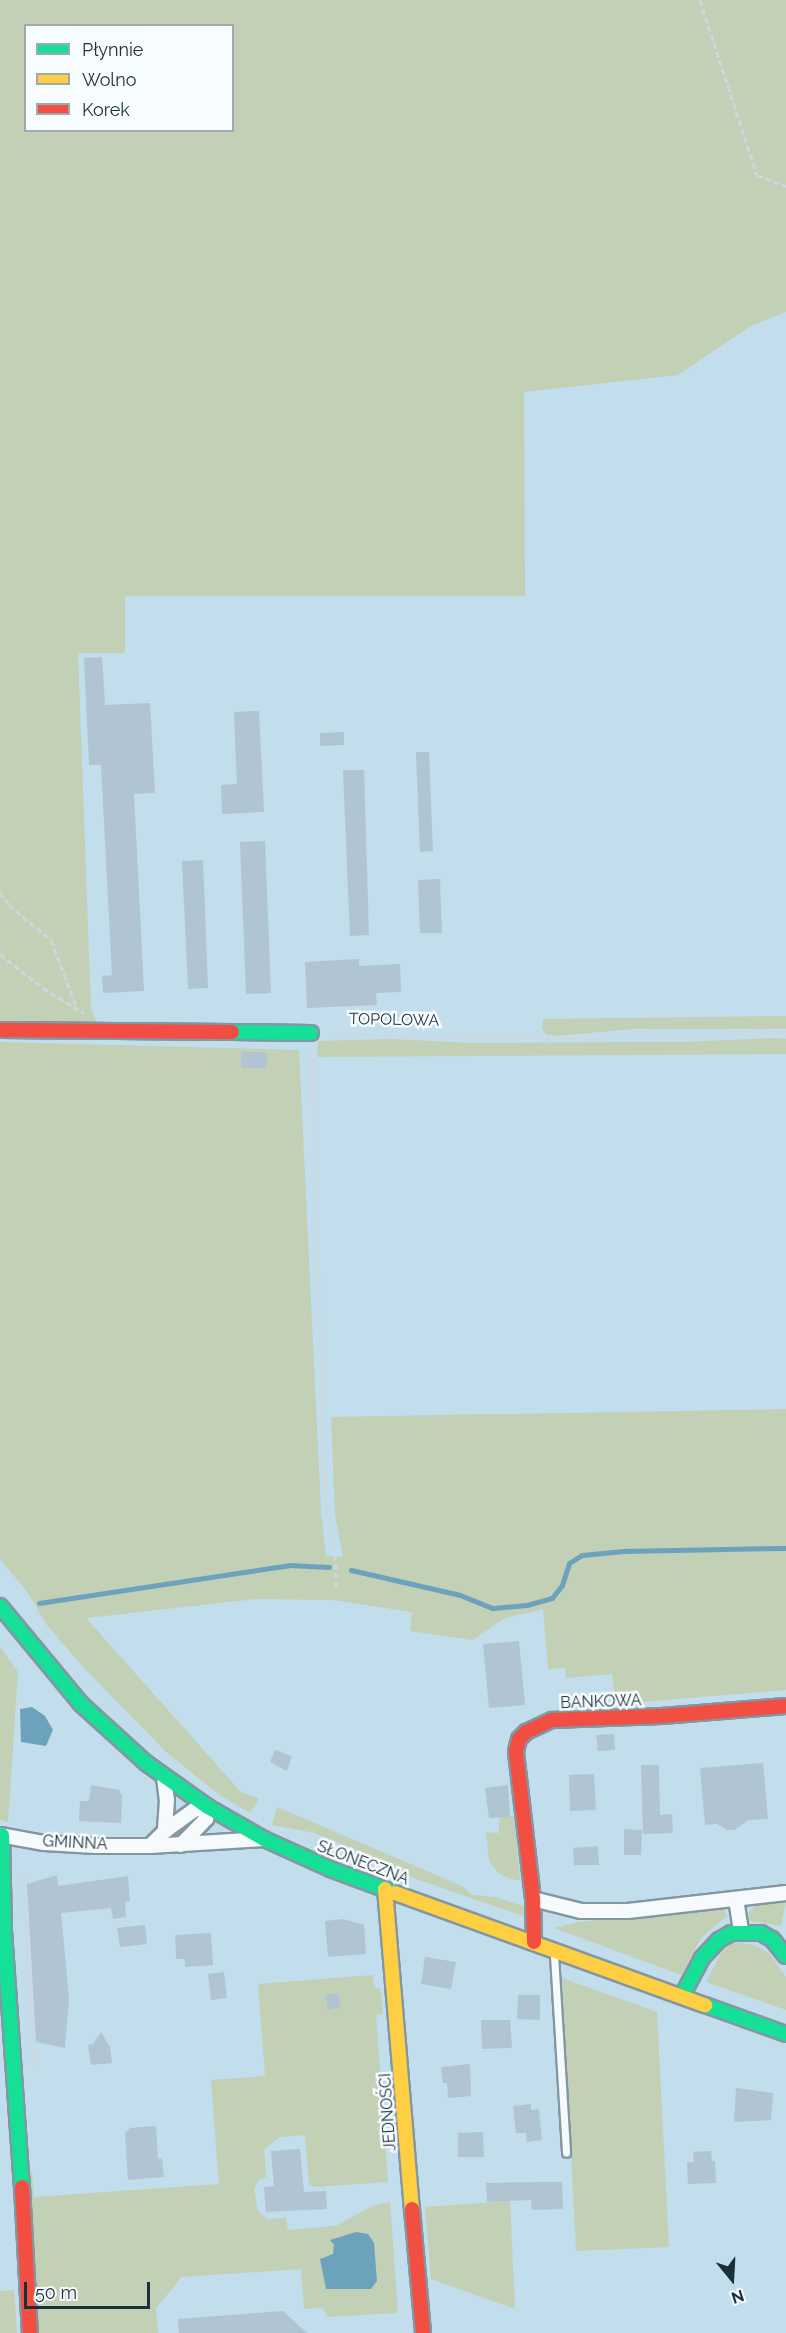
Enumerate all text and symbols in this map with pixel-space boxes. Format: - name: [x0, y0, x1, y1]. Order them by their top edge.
- legend: [24, 24, 234, 132]
- text: Płynnie: [82, 39, 143, 60]
- text: Wolno: [82, 69, 136, 90]
- text: Korek: [82, 99, 130, 120]
- street label: TOPOLOWA: [349, 1010, 439, 1030]
- street label: BANKOWA: [560, 1691, 642, 1713]
- street label: GMINNA: [42, 1832, 108, 1854]
- street label: SŁONECZNA: [314, 1837, 412, 1889]
- street label: JEDNOŚCI: [376, 2072, 400, 2152]
- north arrow: [702, 2249, 762, 2309]
- scale bar: [27, 2270, 153, 2308]
- text: 50 m: [35, 2282, 77, 2303]
- text: N: [729, 2286, 746, 2308]

